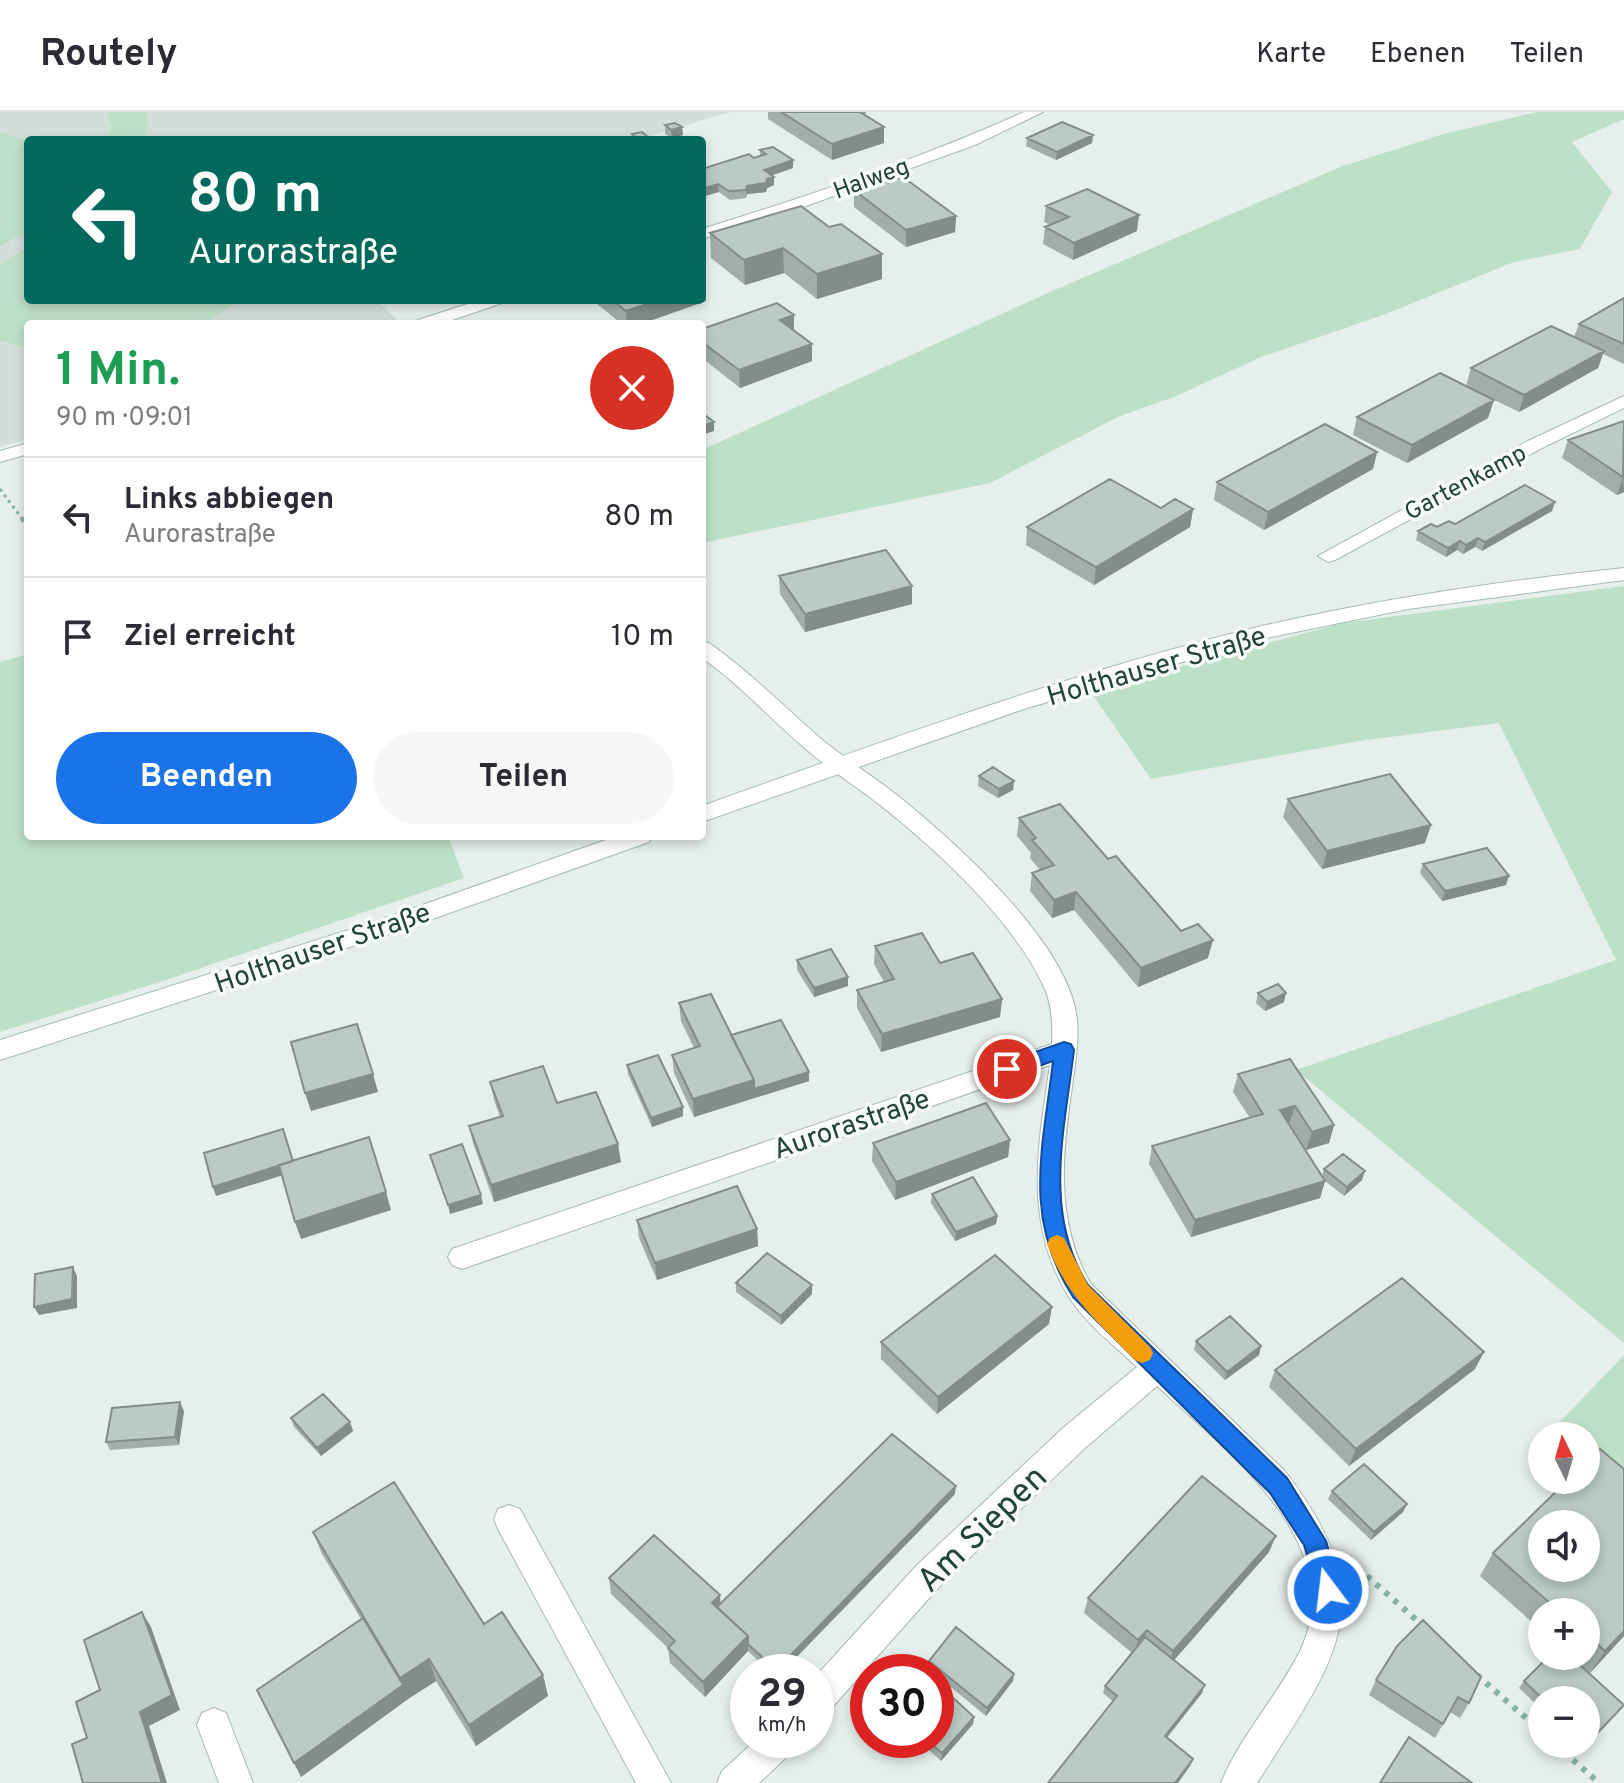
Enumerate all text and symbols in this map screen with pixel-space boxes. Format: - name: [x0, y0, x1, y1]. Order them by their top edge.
- text: Routely: [40, 31, 178, 80]
- text: Karte: [1256, 37, 1326, 73]
- text: Ebenen: [1370, 37, 1466, 73]
- text: Teilen: [1510, 37, 1584, 73]
- street label: Halweg: [830, 152, 914, 207]
- text: 80 m: [188, 162, 322, 232]
- icon: left: [56, 168, 160, 272]
- text: Aurorastraße: [188, 231, 398, 277]
- text: 1 Min.: [56, 342, 180, 402]
- button: close: [590, 346, 674, 430]
- text: 90 m · 09:01: [56, 402, 193, 435]
- street label: Gartenkamp: [1400, 439, 1532, 528]
- text: Links abbiegen: [124, 482, 334, 519]
- icon: left: [56, 495, 100, 539]
- text: 80 m: [604, 499, 674, 536]
- text: Aurorastraße: [124, 519, 276, 552]
- icon: arrive: [56, 615, 100, 659]
- text: Ziel erreicht: [124, 619, 296, 656]
- text: 10 m: [611, 619, 674, 656]
- street label: Holthauser Straße: [1043, 619, 1271, 716]
- button: Beenden: [56, 732, 357, 824]
- button: Teilen: [373, 732, 674, 824]
- street label: Holthauser Straße: [210, 896, 436, 1004]
- pin: [973, 1035, 1041, 1103]
- icon: arrive: [985, 1047, 1029, 1091]
- street label: Aurorastraße: [769, 1082, 935, 1169]
- north arrow: [1528, 1422, 1600, 1494]
- map controls: [1528, 1422, 1600, 1758]
- street label: Am Siepen: [909, 1458, 1058, 1603]
- button: sound: [1528, 1510, 1600, 1582]
- position arrow: [1286, 1548, 1370, 1632]
- button: +: [1528, 1598, 1600, 1670]
- speed limit sign: 30: [850, 1654, 954, 1758]
- text: 29: [757, 1671, 807, 1721]
- button: −: [1528, 1686, 1600, 1758]
- text: km/h: [758, 1713, 806, 1739]

